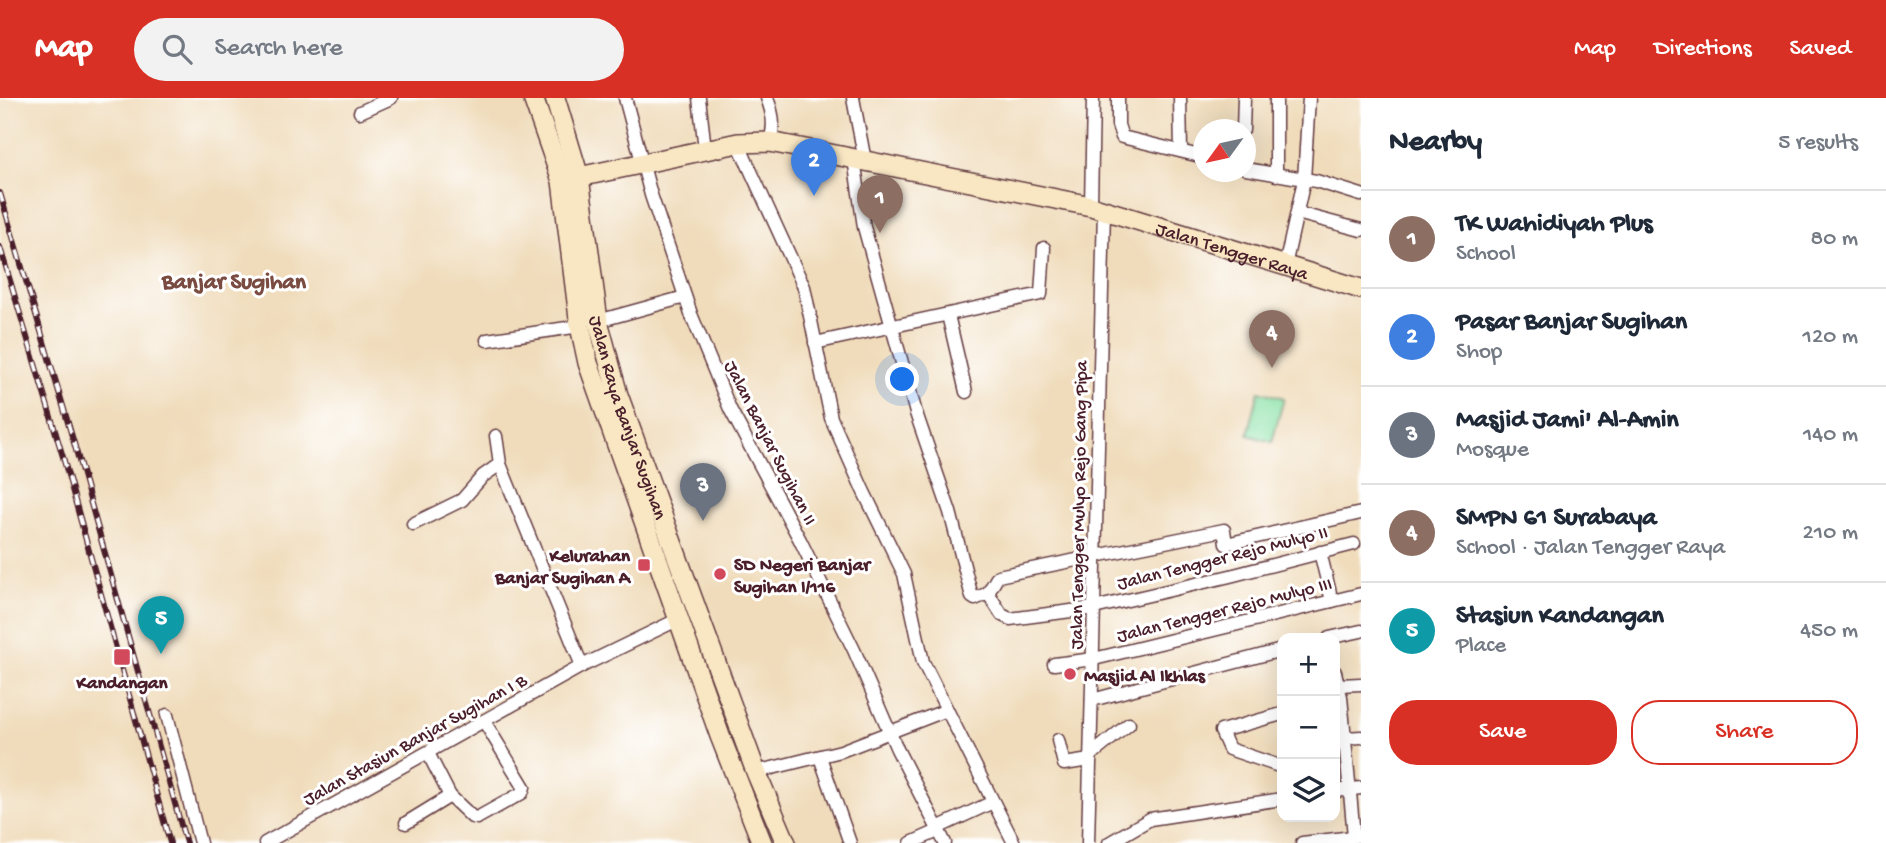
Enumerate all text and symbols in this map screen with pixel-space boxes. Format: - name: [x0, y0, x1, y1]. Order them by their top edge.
- search box: [134, 18, 624, 81]
- text: Map: [35, 30, 92, 68]
- icon: search: [158, 30, 196, 68]
- text: Search here: [214, 34, 343, 65]
- text: Map: [1574, 35, 1616, 64]
- text: Directions: [1654, 35, 1752, 64]
- text: Saved: [1790, 35, 1851, 64]
- north arrow: [1193, 119, 1256, 182]
- text: Nearby: [1389, 126, 1482, 161]
- text: 5 results: [1778, 130, 1858, 157]
- pin: 2: [791, 138, 837, 196]
- pin: 1: [857, 175, 903, 233]
- text: TK Wahidiyah Plus: [1456, 210, 1653, 241]
- street label: Jalan Tengger Raya: [1153, 219, 1312, 288]
- text: 1: [1407, 226, 1417, 253]
- text: 80 m: [1811, 226, 1858, 253]
- text: School: [1456, 241, 1516, 268]
- district label: Banjar Sugihan: [161, 270, 307, 297]
- text: Pasar Banjar Sugihan: [1456, 308, 1687, 339]
- pin: 4: [1249, 310, 1295, 368]
- street label: Jalan Raya Banjar Sugihan: [582, 315, 671, 523]
- text: 2: [1406, 324, 1418, 351]
- text: 120 m: [1803, 324, 1858, 351]
- text: Shop: [1456, 339, 1502, 366]
- street label: Jalan Banjar Sugihan II: [717, 357, 820, 530]
- street label: Jalan Tengger Mulyo Rejo Gang Pipa: [1066, 359, 1095, 650]
- your location: [885, 362, 919, 396]
- text: Masjid Jami' Al-Amin: [1456, 406, 1679, 437]
- text: 3: [1406, 422, 1418, 449]
- text: 140 m: [1803, 422, 1858, 449]
- text: Mosque: [1456, 437, 1529, 464]
- pin: 3: [680, 463, 726, 521]
- text: SMPN 61 Surabaya: [1456, 504, 1657, 535]
- text: 4: [1407, 520, 1417, 547]
- text: 210 m: [1803, 520, 1858, 547]
- street label: Jalan Tengger Rejo Mulyo II: [1115, 522, 1331, 597]
- text: School · Jalan Tengger Raya: [1456, 535, 1725, 562]
- place label: Kelurahan Banjar Sugihan A: [494, 546, 632, 591]
- place label: SD Negeri Banjar Sugihan I/116: [734, 555, 872, 600]
- marker: Kelurahan Banjar Sugihan A: [636, 557, 652, 573]
- marker: SD Negeri Banjar Sugihan I/116: [712, 566, 728, 582]
- street label: Jalan Tengger Rejo Mulyo III: [1115, 574, 1335, 649]
- pin: 5: [138, 596, 184, 654]
- text: Stasiun Kandangan: [1456, 602, 1664, 633]
- text: 5: [1406, 618, 1418, 645]
- text: 450 m: [1800, 618, 1858, 645]
- map controls: [1277, 633, 1340, 822]
- button: +: [1277, 633, 1340, 696]
- text: Place: [1456, 633, 1506, 660]
- marker: Kandangan: [112, 647, 132, 667]
- marker: Masjid Al Ikhlas: [1062, 666, 1078, 682]
- place label: Masjid Al Ikhlas: [1084, 666, 1206, 689]
- street label: Jalan Stasiun Banjar Sugihan I B: [300, 669, 533, 812]
- place label: Kandangan: [75, 673, 169, 696]
- button: −: [1277, 696, 1340, 759]
- button: Save: [1389, 700, 1617, 765]
- button: Share: [1631, 700, 1858, 765]
- button: layers: [1277, 759, 1340, 822]

